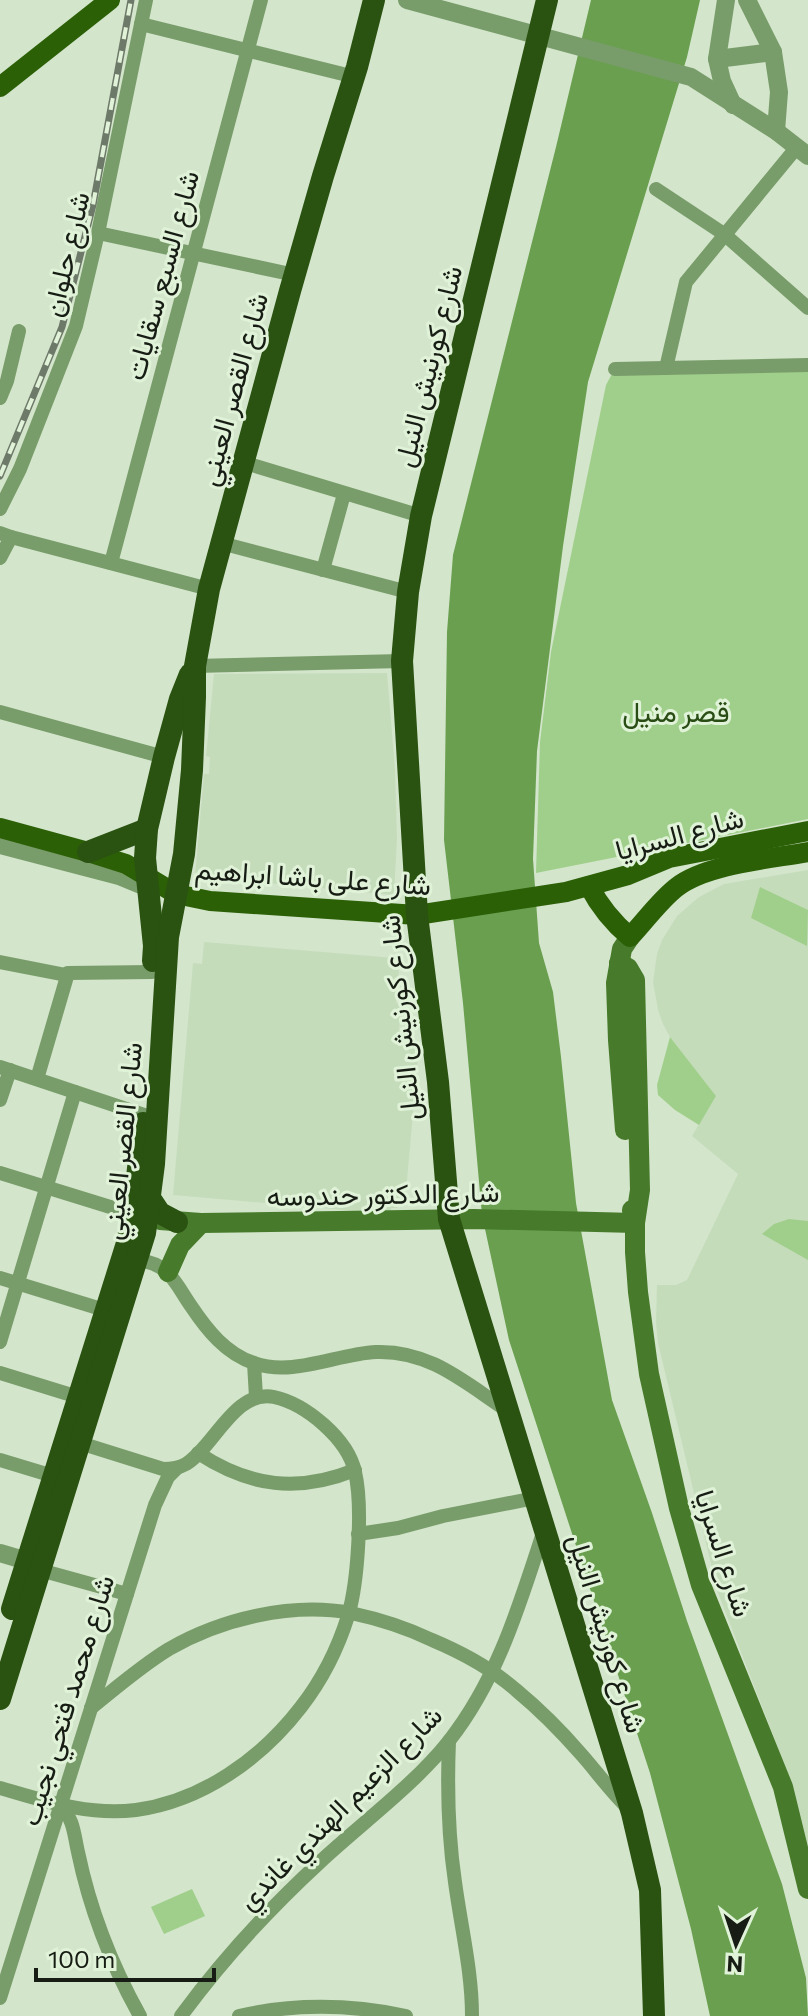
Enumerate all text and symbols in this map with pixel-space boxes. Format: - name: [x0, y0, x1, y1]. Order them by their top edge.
- street label: شارع السبع سقايات: [117, 166, 209, 385]
- street label: شارع حلوان: [34, 188, 99, 320]
- street label: شارع كورنيش النيل: [386, 262, 471, 471]
- street label: شارع القصر العيني: [190, 289, 281, 491]
- park label: قصر منيل: [622, 694, 730, 730]
- street label: شارع السرايا: [611, 800, 748, 869]
- street label: شارع على باشا ابراهيم: [194, 851, 432, 904]
- street label: شارع كورنيش النيل: [371, 913, 430, 1122]
- street label: شارع القصر العيني: [94, 1040, 155, 1242]
- street label: شارع الدكتور حندوسه: [266, 1174, 500, 1215]
- street label: شارع السرايا: [686, 1485, 761, 1622]
- street label: شارع كورنيش النيل: [559, 1529, 654, 1737]
- street label: شارع محمد فتحي نجيب: [12, 1570, 127, 1832]
- street label: شارع الزعيم الهندي غاندي: [230, 1698, 453, 1921]
- north arrow: [696, 1904, 776, 1984]
- scale bar: [36, 1932, 214, 1982]
- text: 100 m: [48, 1944, 115, 1973]
- text: N: [726, 1951, 744, 1978]

